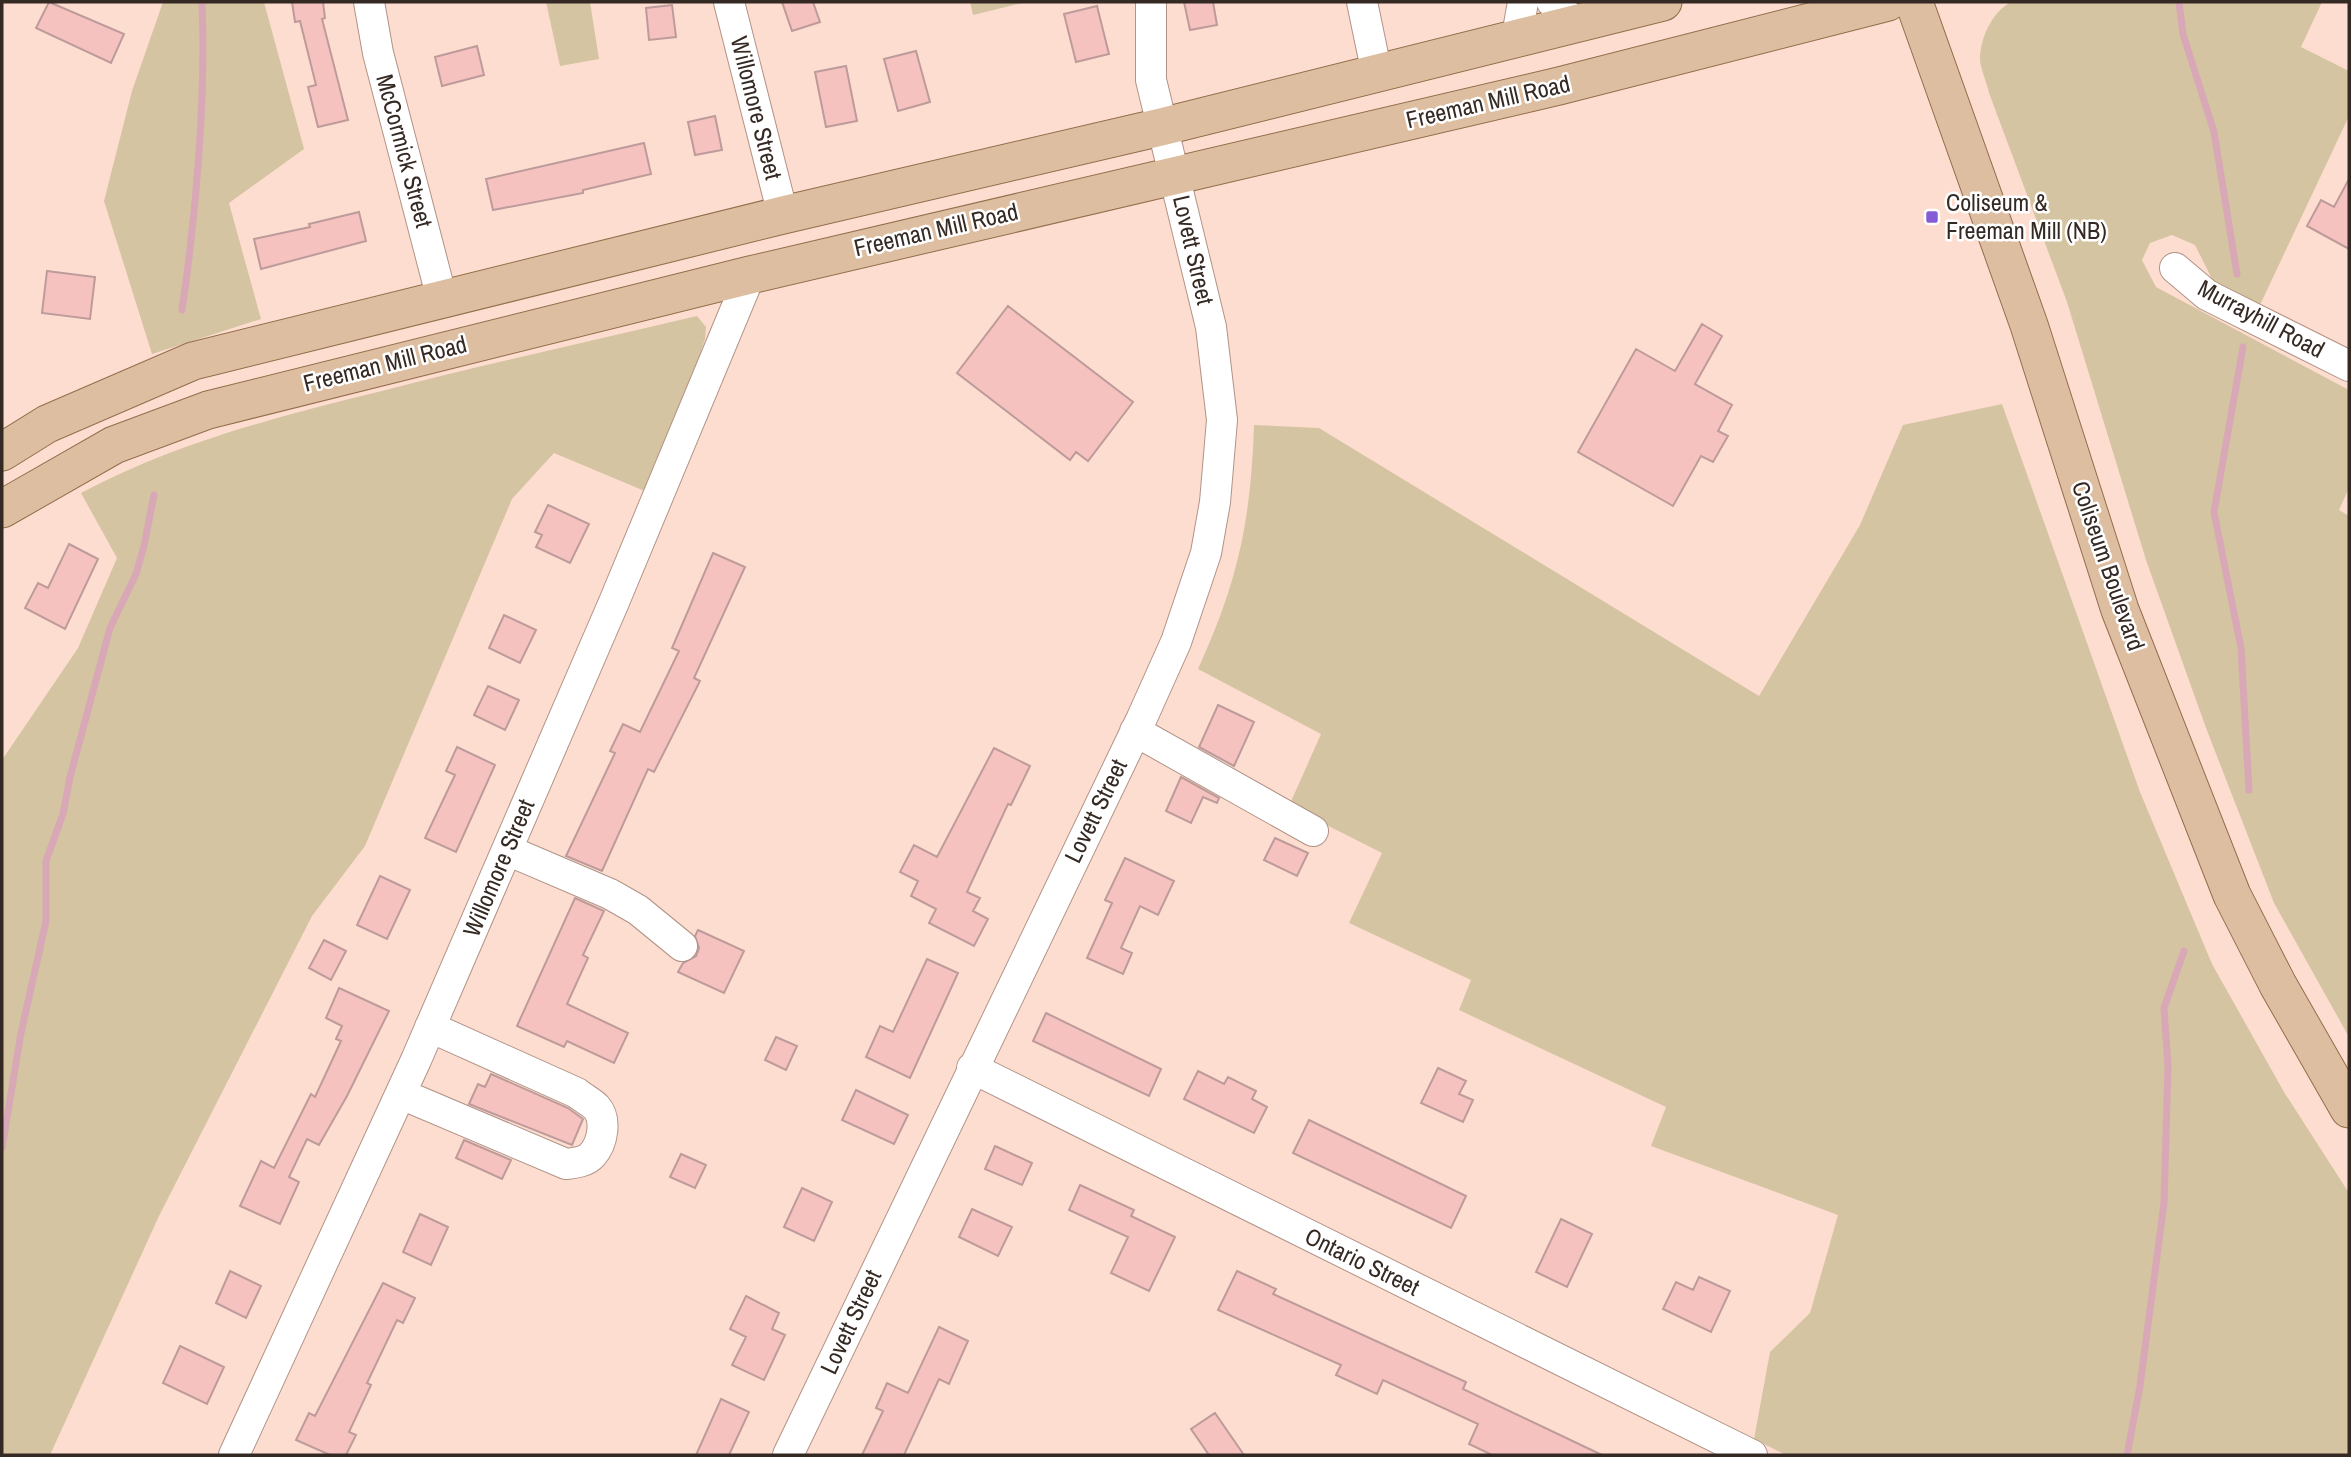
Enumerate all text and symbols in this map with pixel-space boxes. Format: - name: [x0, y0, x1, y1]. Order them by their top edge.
- street label: Willomore Street: [724, 33, 790, 183]
- street label: Freeman Mill Road: [1403, 67, 1573, 135]
- street label: McCormick Street: [369, 71, 441, 231]
- place label: Coliseum & Freeman Mill (NB): [1946, 186, 2107, 246]
- street label: Lovett Street: [1166, 192, 1222, 308]
- street label: Freeman Mill Road: [851, 195, 1021, 263]
- marker: Coliseum & Freeman Mill (NB): [1924, 209, 1940, 225]
- street label: Murrayhill Road: [2193, 271, 2330, 365]
- street label: Freeman Mill Road: [300, 327, 470, 399]
- street label: Coliseum Boulevard: [2065, 477, 2153, 655]
- street label: Lovett Street: [1056, 753, 1134, 868]
- street label: Willomore Street: [455, 793, 542, 941]
- street label: Ontario Street: [1300, 1220, 1425, 1303]
- street label: Lovett Street: [812, 1264, 888, 1379]

